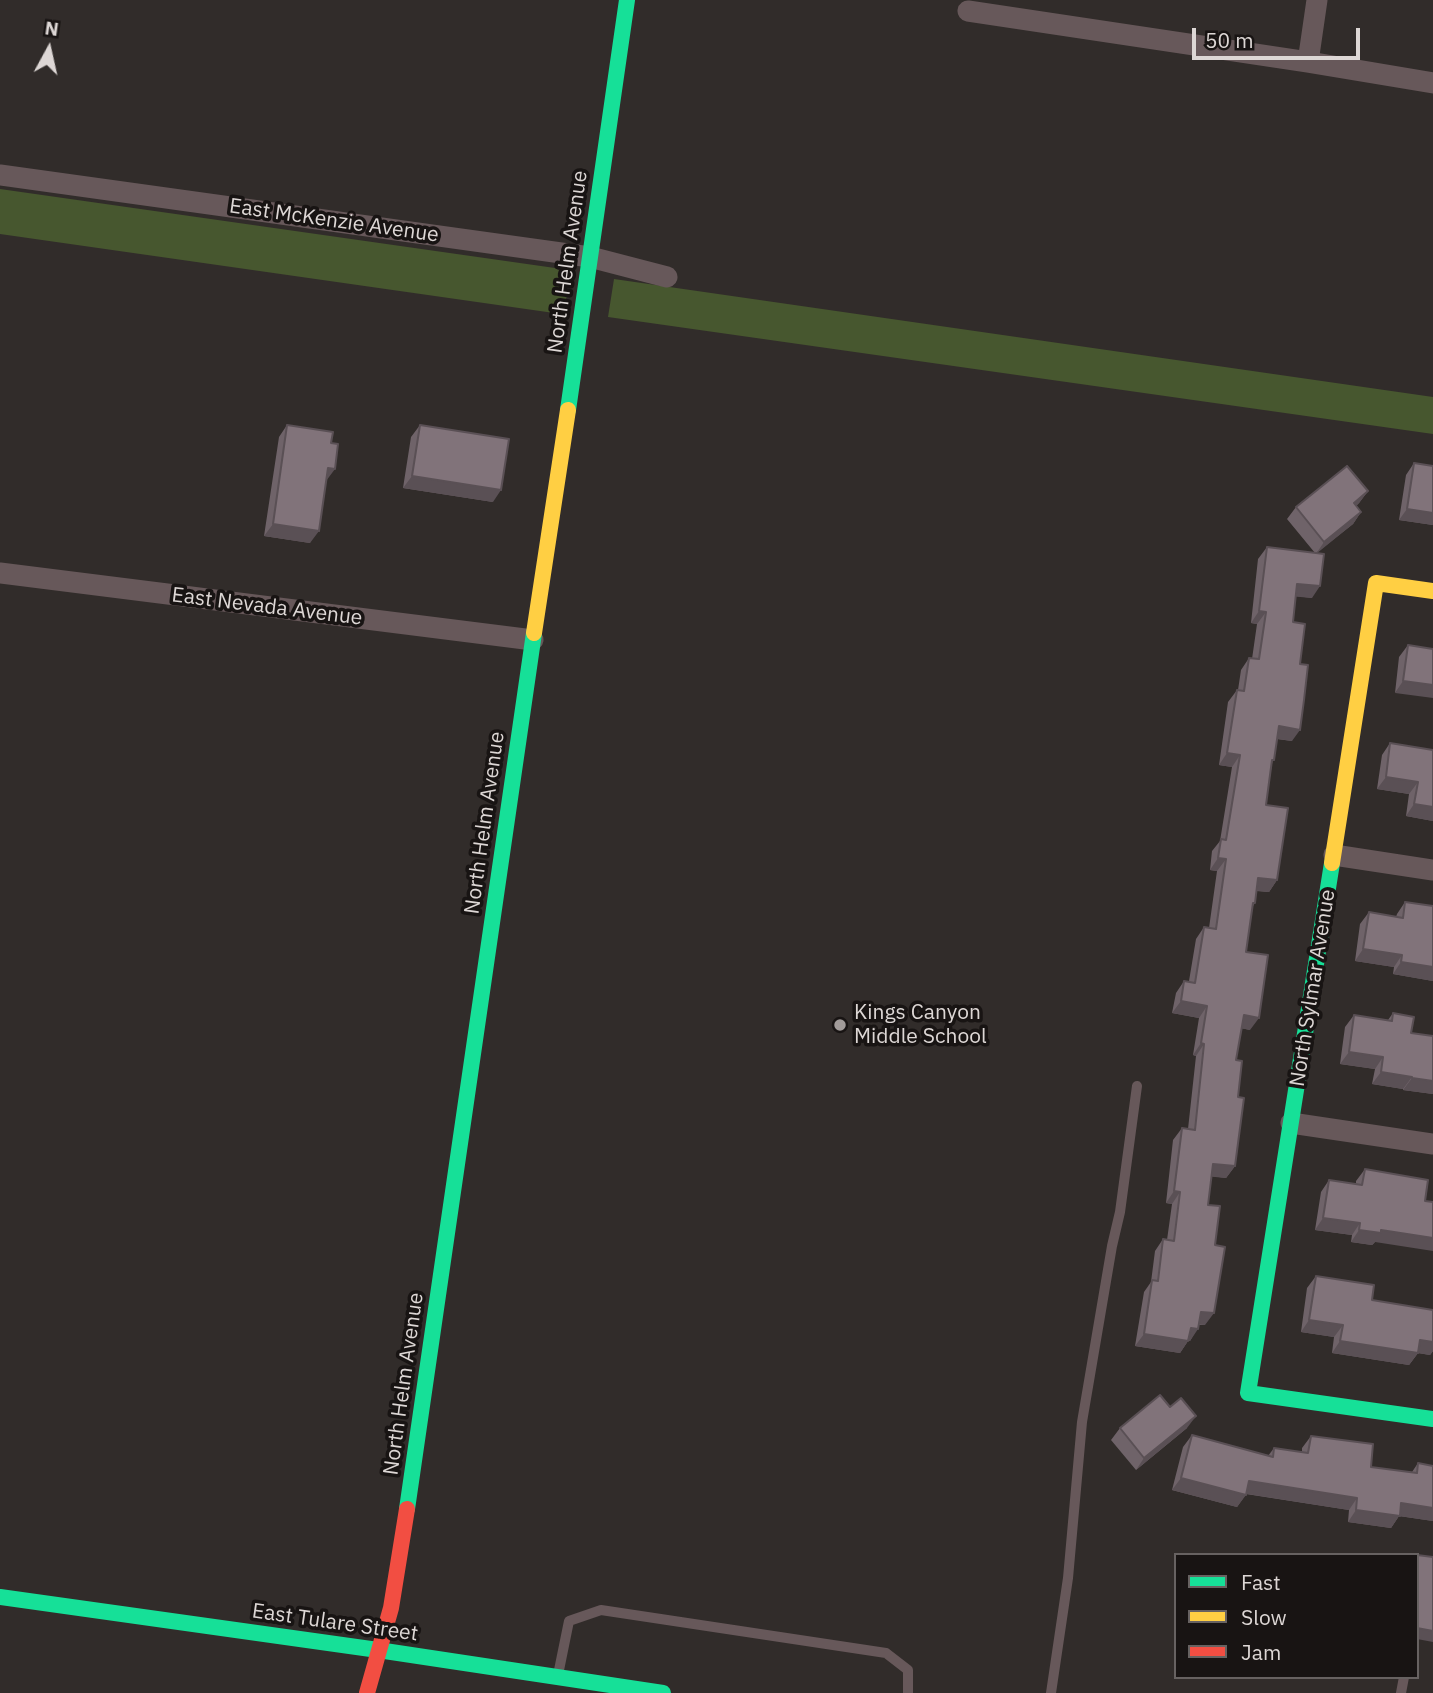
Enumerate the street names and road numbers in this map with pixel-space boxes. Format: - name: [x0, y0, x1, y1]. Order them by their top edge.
- street label: North Helm Avenue: [543, 169, 593, 355]
- street label: East McKenzie Avenue: [228, 194, 440, 248]
- street label: East Nevada Avenue: [170, 583, 364, 631]
- street label: North Helm Avenue: [460, 730, 510, 916]
- street label: North Sylmar Avenue: [1285, 888, 1341, 1088]
- street label: North Helm Avenue: [379, 1291, 429, 1477]
- street label: East Tulare Street: [250, 1599, 420, 1647]

